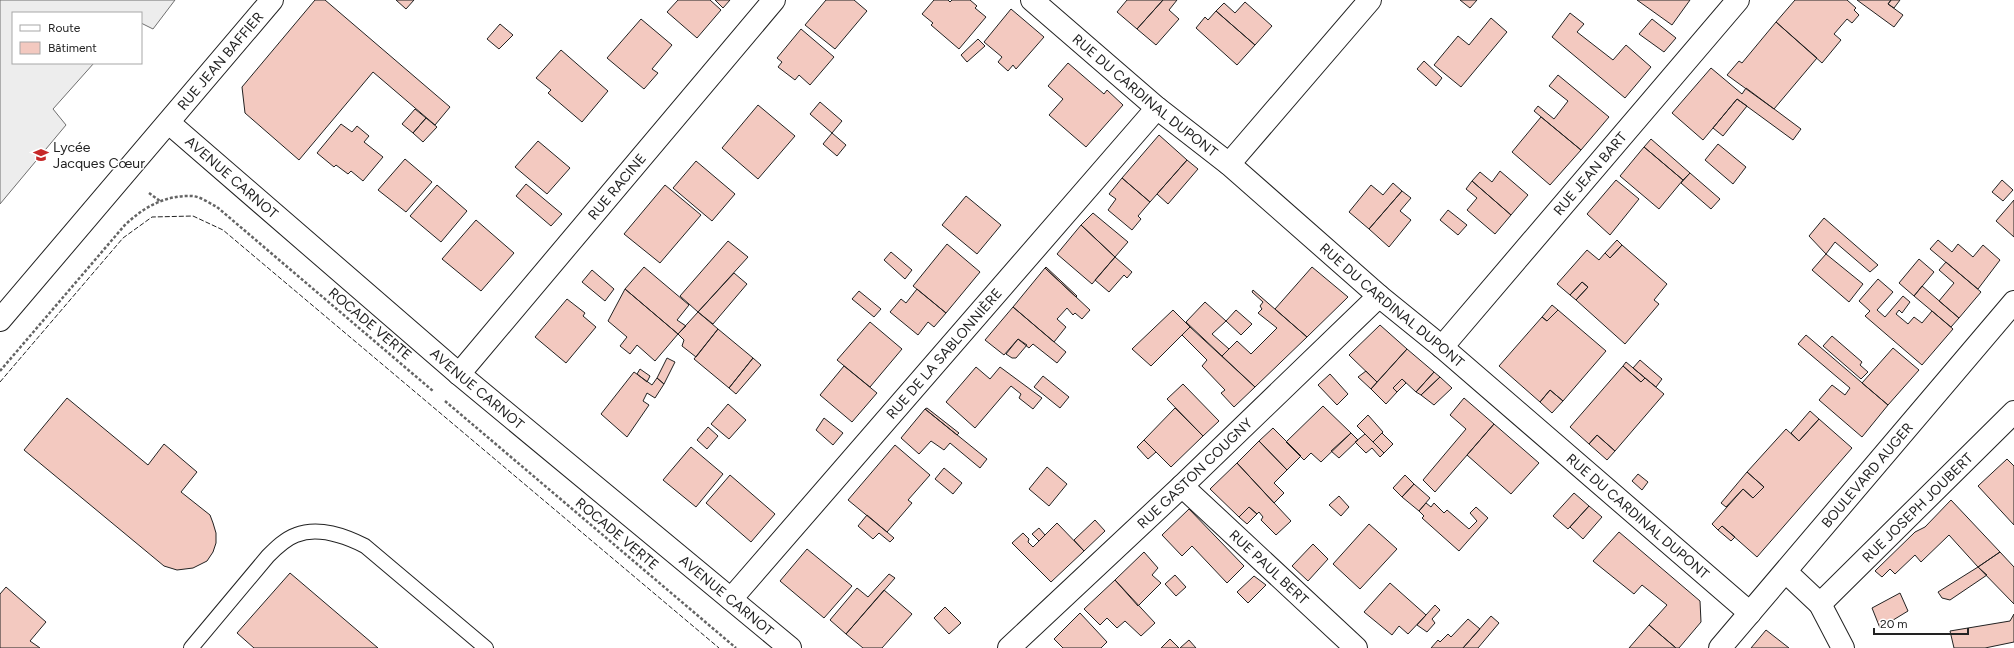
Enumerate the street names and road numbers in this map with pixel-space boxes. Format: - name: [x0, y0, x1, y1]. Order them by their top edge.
- street label: RUE JEAN BAFFIER: [174, 8, 267, 114]
- street label: RUE DU CARDINAL DUPONT: [1069, 30, 1221, 161]
- street label: RUE JEAN BART: [1550, 128, 1630, 219]
- street label: AVENUE CARNOT: [182, 133, 282, 222]
- street label: RUE RACINE: [584, 150, 650, 223]
- street label: RUE DU CARDINAL DUPONT: [1316, 239, 1468, 371]
- street label: ROCADE VERTE: [325, 284, 415, 364]
- street label: RUE DE LA SABLONNIÈRE: [883, 285, 1005, 422]
- street label: AVENUE CARNOT: [427, 345, 528, 433]
- street label: RUE GASTON COUGNY: [1134, 414, 1256, 532]
- street label: BOULEVARD AUGER: [1818, 419, 1917, 531]
- street label: RUE JOSEPH JOUBERT: [1858, 449, 1976, 566]
- street label: RUE DU CARDINAL DUPONT: [1563, 450, 1713, 583]
- street label: ROCADE VERTE: [572, 494, 662, 574]
- street label: RUE PAUL BERT: [1226, 526, 1312, 608]
- street label: AVENUE CARNOT: [676, 552, 777, 640]

